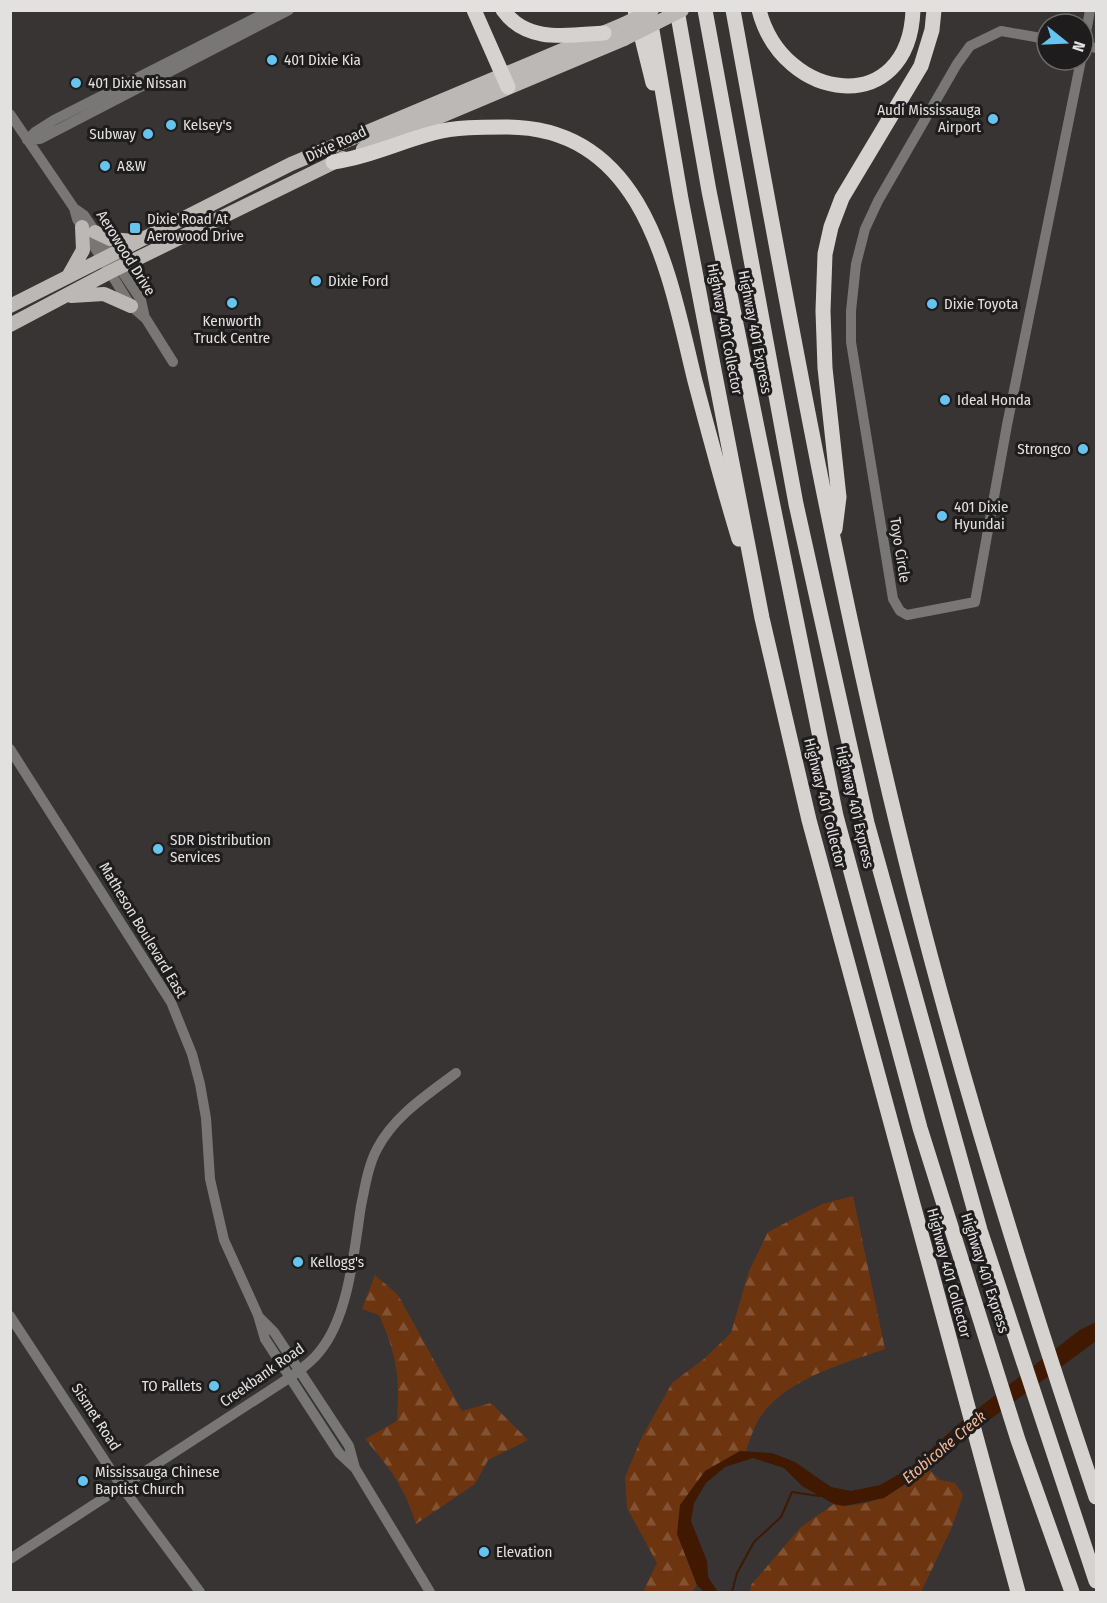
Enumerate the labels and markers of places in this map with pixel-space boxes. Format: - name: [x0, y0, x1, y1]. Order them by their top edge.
- place label: 401 Dixie Kia: [284, 51, 361, 69]
- marker: 401 Dixie Kia: [265, 53, 279, 67]
- place label: 401 Dixie Nissan: [88, 74, 187, 92]
- marker: 401 Dixie Nissan: [69, 76, 83, 90]
- place label: Audi Mississauga Airport: [877, 101, 981, 136]
- marker: Audi Mississauga Airport: [986, 112, 1000, 126]
- place label: Kelsey's: [183, 116, 232, 134]
- marker: Kelsey's: [164, 118, 178, 132]
- place label: Subway: [89, 125, 136, 143]
- marker: Subway: [141, 127, 155, 141]
- place label: A&W: [117, 157, 146, 175]
- marker: A&W: [98, 159, 112, 173]
- place label: Dixie Road At Aerowood Drive: [147, 210, 244, 245]
- marker: Dixie Road At Aerowood Drive: [128, 221, 142, 235]
- place label: Dixie Ford: [328, 272, 389, 290]
- marker: Dixie Ford: [309, 274, 323, 288]
- place label: Dixie Toyota: [944, 295, 1018, 313]
- marker: Kenworth Truck Centre: [225, 296, 239, 310]
- marker: Dixie Toyota: [925, 297, 939, 311]
- place label: Kenworth Truck Centre: [194, 312, 270, 347]
- place label: Ideal Honda: [957, 391, 1031, 409]
- marker: Ideal Honda: [938, 393, 952, 407]
- place label: Strongco: [1017, 440, 1071, 458]
- marker: Strongco: [1076, 442, 1090, 456]
- place label: 401 Dixie Hyundai: [954, 498, 1008, 533]
- marker: 401 Dixie Hyundai: [935, 509, 949, 523]
- place label: SDR Distribution Services: [170, 831, 271, 866]
- marker: SDR Distribution Services: [151, 842, 165, 856]
- place label: Kellogg's: [310, 1253, 364, 1271]
- marker: Kellogg's: [291, 1255, 305, 1269]
- place label: TO Pallets: [142, 1377, 202, 1395]
- marker: TO Pallets: [207, 1379, 221, 1393]
- place label: Mississauga Chinese Baptist Church: [95, 1463, 220, 1498]
- marker: Mississauga Chinese Baptist Church: [76, 1474, 90, 1488]
- place label: Elevation: [496, 1543, 552, 1561]
- marker: Elevation: [477, 1545, 491, 1559]

